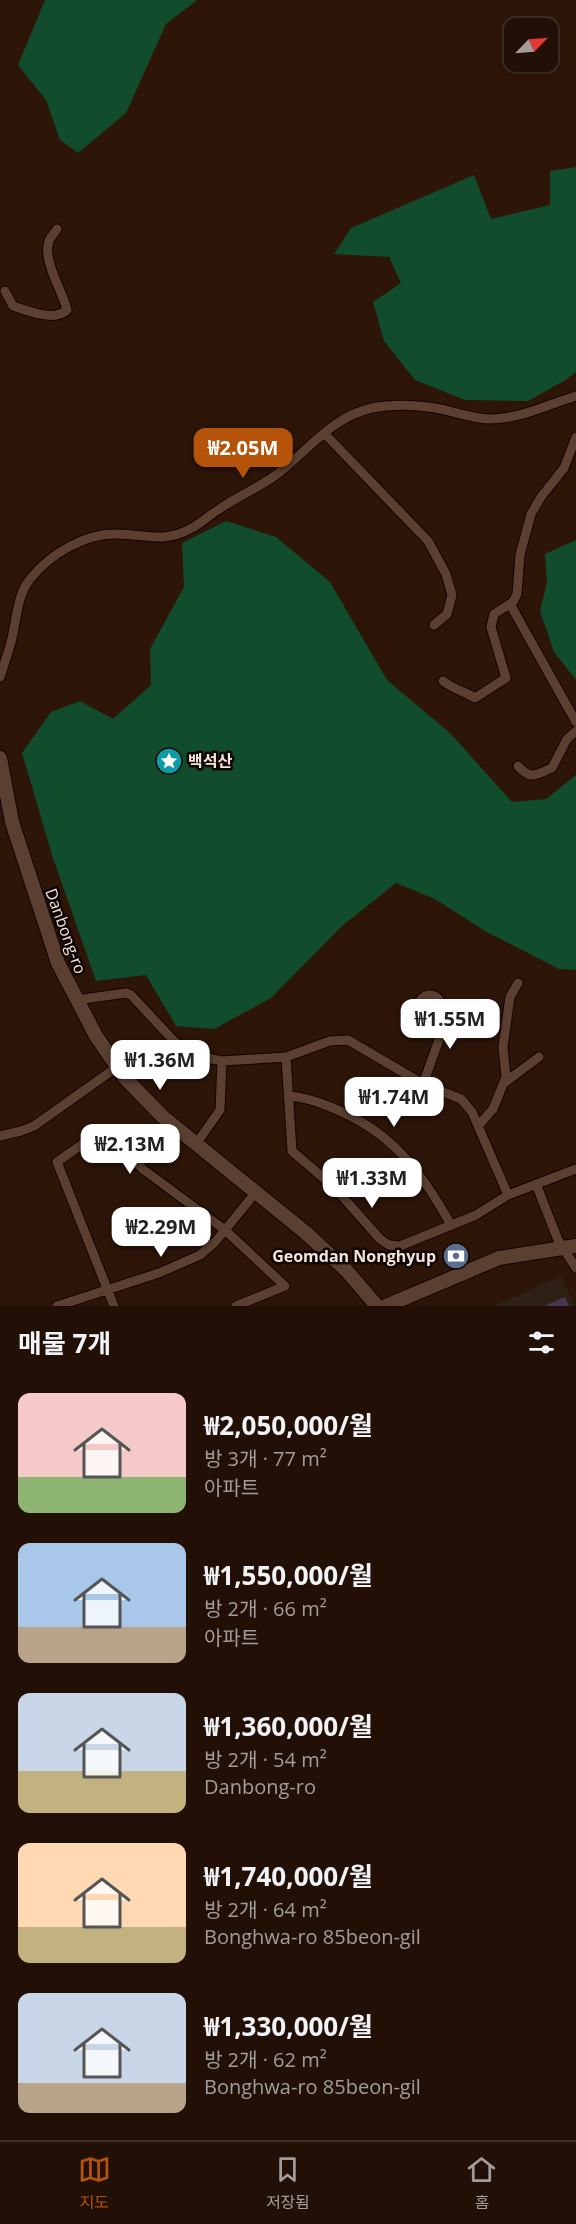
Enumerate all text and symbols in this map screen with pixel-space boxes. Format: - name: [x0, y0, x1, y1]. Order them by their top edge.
- north arrow: [504, 18, 558, 72]
- map controls: [504, 18, 558, 72]
- pin: ₩2.05M: [194, 428, 292, 479]
- text: ₩2.05M: [208, 434, 278, 461]
- place icon: 백석산: [154, 746, 184, 776]
- place label: 백석산: [188, 750, 232, 772]
- street label: Danbong-ro: [40, 885, 92, 977]
- pin: ₩1.55M: [401, 999, 499, 1050]
- text: ₩1.55M: [415, 1005, 485, 1032]
- pin: ₩1.36M: [111, 1040, 209, 1091]
- text: ₩1.36M: [125, 1046, 195, 1073]
- pin: ₩1.74M: [345, 1077, 443, 1128]
- text: ₩1.74M: [359, 1083, 429, 1110]
- pin: ₩2.13M: [81, 1124, 179, 1175]
- text: ₩2.13M: [95, 1130, 165, 1157]
- pin: ₩1.33M: [323, 1158, 421, 1209]
- text: ₩1.33M: [337, 1164, 407, 1191]
- pin: ₩2.29M: [112, 1207, 210, 1258]
- text: ₩2.29M: [126, 1213, 196, 1240]
- bank icon: Geomdan Nonghyup: [441, 1241, 471, 1271]
- place label: Geomdan Nonghyup: [272, 1245, 436, 1267]
- text: 매물 7개: [18, 1325, 111, 1361]
- icon: filters: [525, 1326, 558, 1359]
- text: ₩2,050,000/월: [204, 1407, 373, 1443]
- icon: home: [66, 1417, 138, 1489]
- text: 방 3개 · 77 m²: [204, 1445, 327, 1472]
- text: 아파트: [204, 1474, 259, 1501]
- text: ₩1,550,000/월: [204, 1557, 373, 1593]
- icon: home: [66, 1567, 138, 1639]
- text: 방 2개 · 66 m²: [204, 1595, 327, 1622]
- text: 아파트: [204, 1624, 259, 1651]
- text: ₩1,360,000/월: [204, 1708, 373, 1744]
- icon: home: [66, 1717, 138, 1789]
- text: 방 2개 · 54 m²: [204, 1746, 327, 1773]
- text: Danbong-ro: [204, 1773, 316, 1800]
- text: ₩1,740,000/월: [204, 1858, 373, 1894]
- icon: home: [66, 1867, 138, 1939]
- text: 방 2개 · 64 m²: [204, 1896, 327, 1923]
- text: Bonghwa-ro 85beon-gil: [204, 1923, 421, 1950]
- text: ₩1,330,000/월: [204, 2008, 373, 2044]
- icon: home: [66, 2017, 138, 2089]
- text: 방 2개 · 62 m²: [204, 2046, 327, 2073]
- text: Bonghwa-ro 85beon-gil: [204, 2073, 421, 2100]
- tab: 지도: [78, 2153, 111, 2213]
- tab: 저장됨: [266, 2153, 310, 2213]
- tab: 홈: [465, 2153, 498, 2213]

